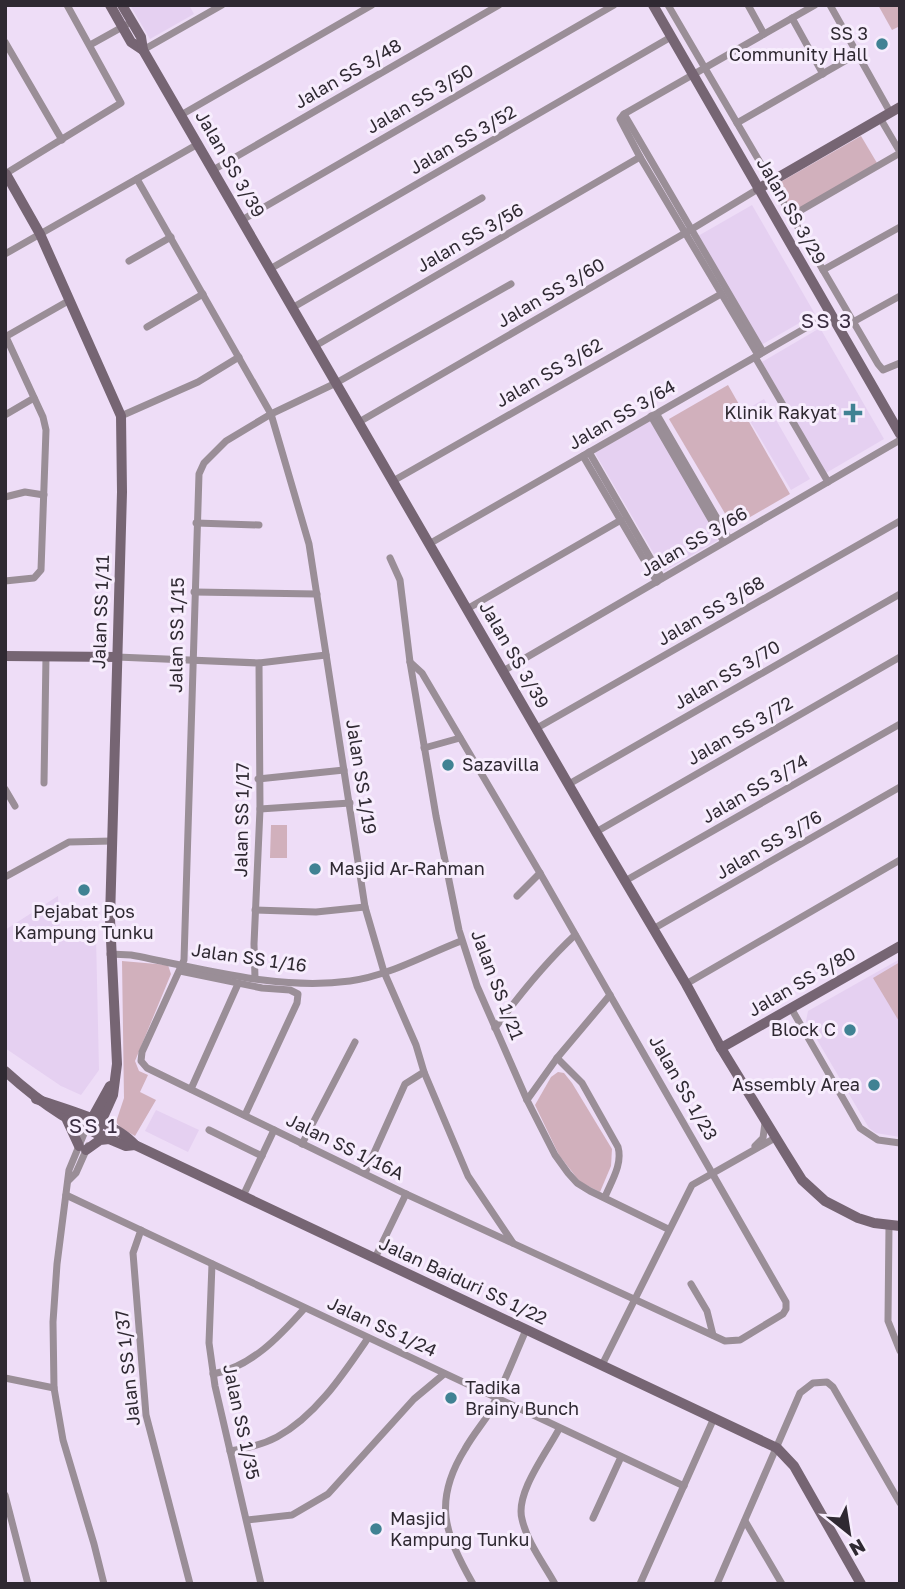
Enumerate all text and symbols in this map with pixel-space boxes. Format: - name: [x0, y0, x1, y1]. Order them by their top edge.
- place label: SS 3 Community Hall: [729, 22, 868, 65]
- street label: Jalan SS 3/48: [290, 34, 405, 113]
- marker: SS 3 Community Hall: [874, 36, 890, 52]
- street label: Jalan SS 3/50: [362, 59, 477, 138]
- street label: Jalan SS 3/52: [405, 100, 520, 178]
- street label: Jalan SS 3/39: [191, 106, 270, 221]
- street label: Jalan SS 3/29: [752, 153, 831, 268]
- street label: Jalan SS 3/56: [412, 198, 527, 277]
- street label: Jalan SS 3/60: [493, 253, 608, 332]
- district label: SS 3: [801, 307, 853, 333]
- street label: Jalan SS 3/62: [491, 333, 606, 412]
- street label: Jalan SS 3/64: [564, 375, 679, 454]
- place label: Klinik Rakyat: [724, 401, 837, 423]
- marker: Klinik Rakyat: [843, 403, 863, 423]
- street label: Jalan SS 3/66: [636, 502, 751, 581]
- street label: Jalan SS 1/11: [87, 554, 113, 669]
- street label: Jalan SS 3/68: [653, 571, 768, 650]
- street label: Jalan SS 1/15: [164, 577, 188, 693]
- street label: Jalan SS 3/39: [475, 597, 554, 712]
- street label: Jalan SS 3/70: [669, 635, 784, 713]
- street label: Jalan SS 3/72: [683, 691, 796, 769]
- street label: Jalan SS 1/19: [342, 718, 382, 836]
- street label: Jalan SS 3/74: [698, 749, 811, 827]
- place label: Sazavilla: [462, 753, 539, 775]
- marker: Sazavilla: [440, 757, 456, 773]
- street label: Jalan SS 1/17: [229, 762, 253, 878]
- street label: Jalan SS 3/76: [712, 805, 825, 883]
- place label: Masjid Ar-Rahman: [329, 857, 485, 879]
- marker: Masjid Ar-Rahman: [307, 861, 323, 877]
- marker: Pejabat Pos Kampung Tunku: [76, 882, 92, 898]
- place label: Pejabat Pos Kampung Tunku: [14, 900, 154, 943]
- street label: Jalan SS 1/21: [467, 927, 529, 1043]
- street label: Jalan SS 1/16: [190, 938, 308, 976]
- street label: Jalan SS 3/80: [744, 941, 859, 1021]
- place label: Block C: [771, 1018, 836, 1040]
- marker: Block C: [842, 1022, 858, 1038]
- street label: Jalan SS 1/23: [645, 1031, 723, 1144]
- place label: Assembly Area: [732, 1073, 860, 1095]
- marker: Assembly Area: [866, 1077, 882, 1093]
- street label: Jalan SS 1/16A: [283, 1108, 408, 1184]
- district label: SS 1: [69, 1112, 119, 1138]
- street label: Jalan Baiduri SS 1/22: [376, 1231, 551, 1329]
- street label: Jalan SS 1/24: [324, 1291, 441, 1361]
- street label: Jalan SS 1/37: [110, 1309, 144, 1427]
- street label: Jalan SS 1/35: [219, 1362, 265, 1482]
- place label: Tadika Brainy Bunch: [465, 1376, 579, 1419]
- marker: Tadika Brainy Bunch: [443, 1390, 459, 1406]
- north arrow: [814, 1498, 884, 1568]
- place label: Masjid Kampung Tunku: [390, 1507, 530, 1550]
- marker: Masjid Kampung Tunku: [368, 1521, 384, 1537]
- text: N: [846, 1535, 870, 1562]

